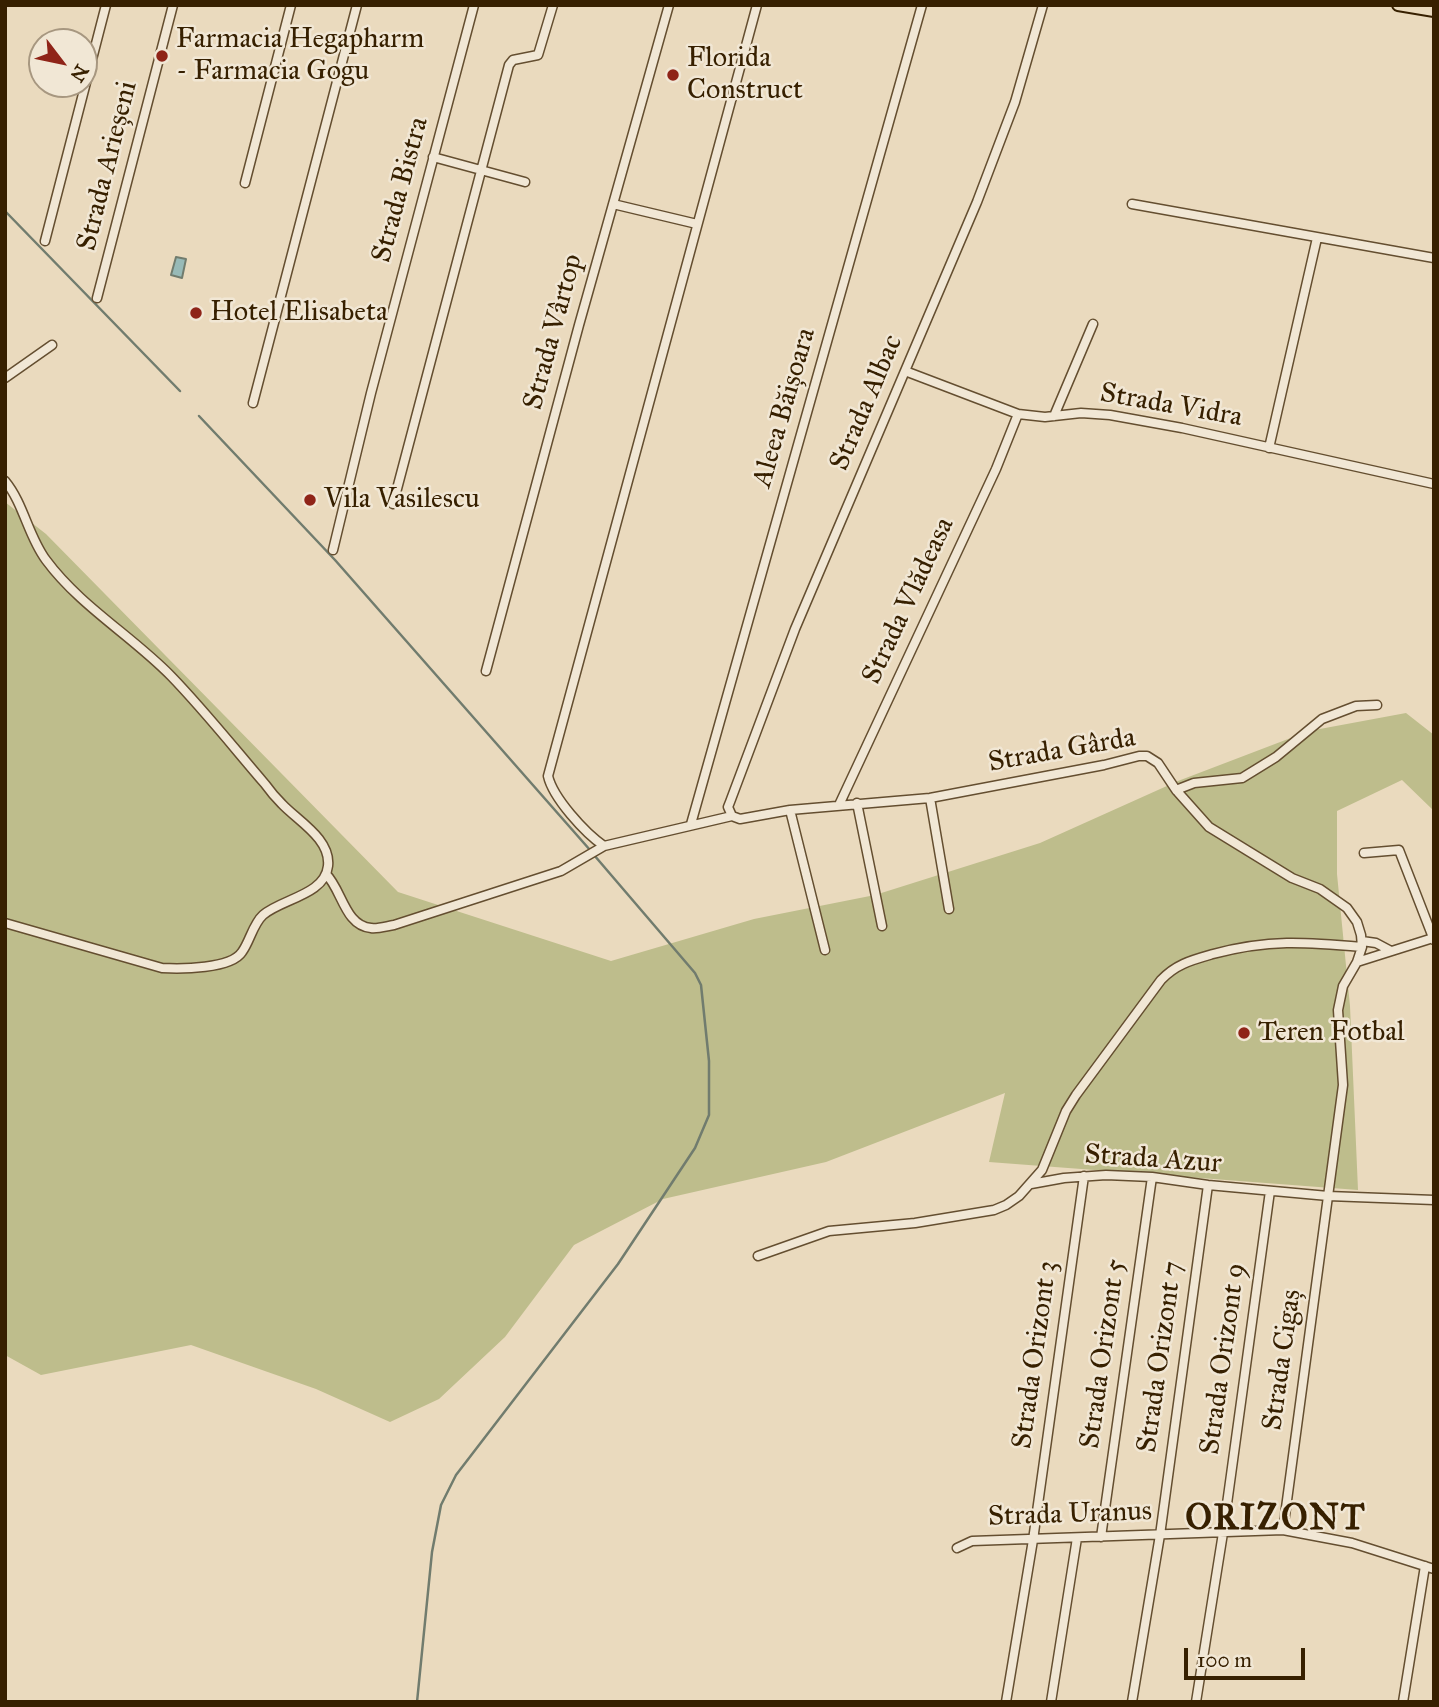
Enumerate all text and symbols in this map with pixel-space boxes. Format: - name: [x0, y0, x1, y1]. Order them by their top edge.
- place label: Farmacia Hegapharm - Farmacia Gogu: [176, 23, 424, 89]
- north arrow: [28, 28, 98, 98]
- place label: Florida Construct: [687, 42, 803, 108]
- marker: Farmacia Hegapharm - Farmacia Gogu: [154, 48, 170, 64]
- text: N: [66, 60, 94, 86]
- marker: Florida Construct: [665, 67, 681, 83]
- street label: Strada Arieșeni: [71, 78, 145, 254]
- street label: Strada Bistra: [366, 114, 436, 266]
- street label: Strada Vârtop: [517, 251, 591, 413]
- place label: Hotel Elisabeta: [210, 296, 388, 330]
- marker: Hotel Elisabeta: [188, 305, 204, 321]
- street label: Aleea Băișoara: [746, 324, 824, 492]
- street label: Strada Albac: [823, 330, 911, 476]
- street label: Strada Vidra: [1097, 377, 1245, 435]
- place label: Vila Vasilescu: [324, 483, 480, 517]
- marker: Vila Vasilescu: [302, 492, 318, 508]
- street label: Strada Vlădeasa: [856, 512, 962, 690]
- street label: Strada Gârda: [986, 722, 1138, 780]
- place label: Teren Fotbal: [1258, 1016, 1405, 1050]
- marker: Teren Fotbal: [1236, 1025, 1252, 1041]
- street label: Strada Azur: [1083, 1138, 1223, 1182]
- street label: Strada Orizont 5: [1074, 1257, 1134, 1451]
- street label: Strada Orizont 3: [1006, 1259, 1066, 1451]
- street label: Strada Orizont 7: [1131, 1259, 1191, 1455]
- street label: Strada Orizont 9: [1194, 1261, 1254, 1457]
- street label: Strada Cigaș: [1256, 1287, 1310, 1433]
- street label: Strada Uranus: [987, 1495, 1153, 1535]
- district label: ORIZONT: [1186, 1499, 1366, 1541]
- scale bar: [1187, 1634, 1308, 1678]
- text: 100 m: [1197, 1647, 1252, 1673]

